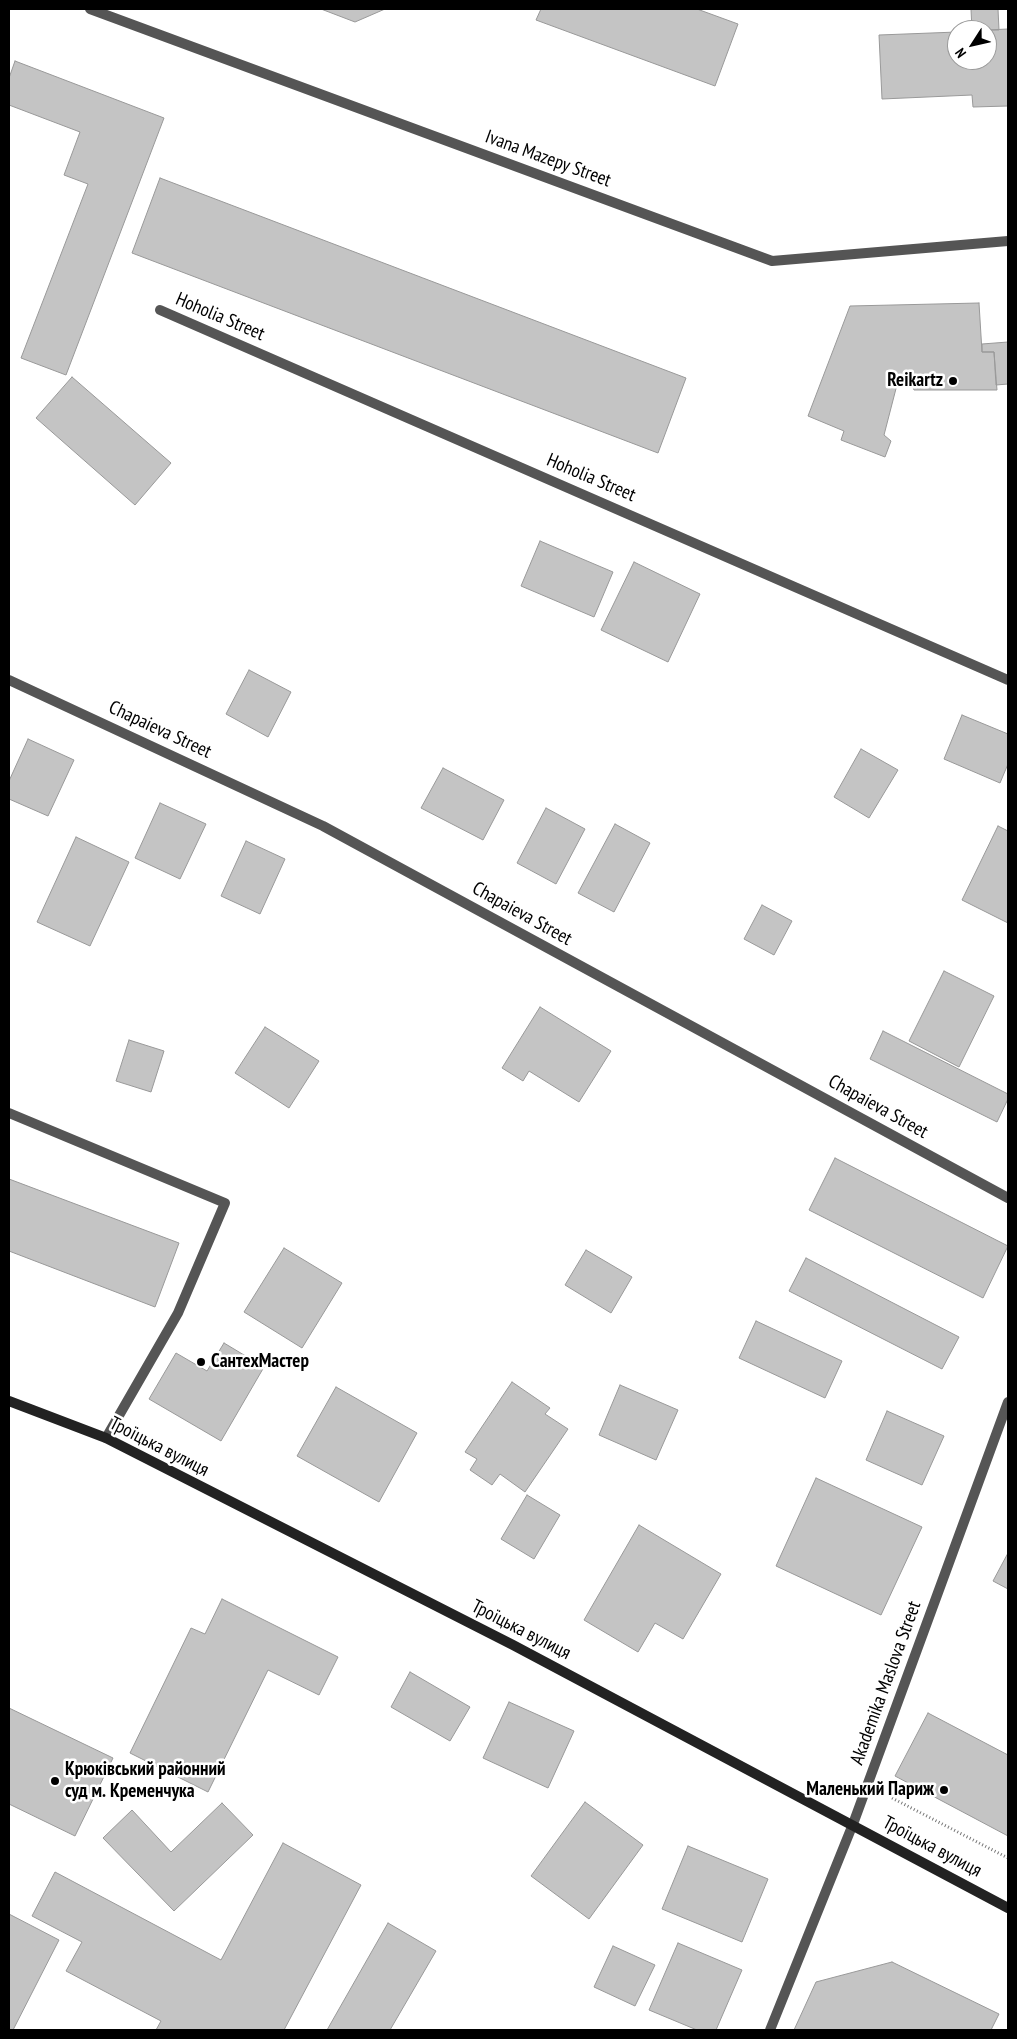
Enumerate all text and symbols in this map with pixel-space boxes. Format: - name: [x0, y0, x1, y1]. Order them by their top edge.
- north arrow: [947, 20, 997, 70]
- text: N: [951, 45, 970, 61]
- street label: Ivana Mazepy Street: [482, 126, 614, 192]
- street label: Hoholia Street: [172, 288, 268, 346]
- place label: Reikartz: [887, 370, 943, 392]
- marker: Reikartz: [947, 375, 959, 387]
- street label: Hoholia Street: [543, 449, 639, 507]
- street label: Chapaieva Street: [105, 696, 215, 764]
- street label: Chapaieva Street: [468, 877, 576, 951]
- street label: Chapaieva Street: [824, 1070, 932, 1144]
- place label: СантехМастер: [211, 1351, 309, 1373]
- marker: СантехМастер: [195, 1356, 207, 1368]
- street label: Троїцька вулиця: [105, 1412, 213, 1482]
- street label: Троїцька вулиця: [467, 1595, 575, 1665]
- street label: Akademika Maslova Street: [846, 1598, 926, 1768]
- place label: Крюківський районний суд м. Кременчука: [65, 1759, 225, 1803]
- marker: Крюківський районний суд м. Кременчука: [49, 1775, 61, 1787]
- place label: Маленький Париж: [806, 1779, 934, 1801]
- marker: Маленький Париж: [938, 1784, 950, 1796]
- street label: Троїцька вулиця: [879, 1811, 985, 1883]

